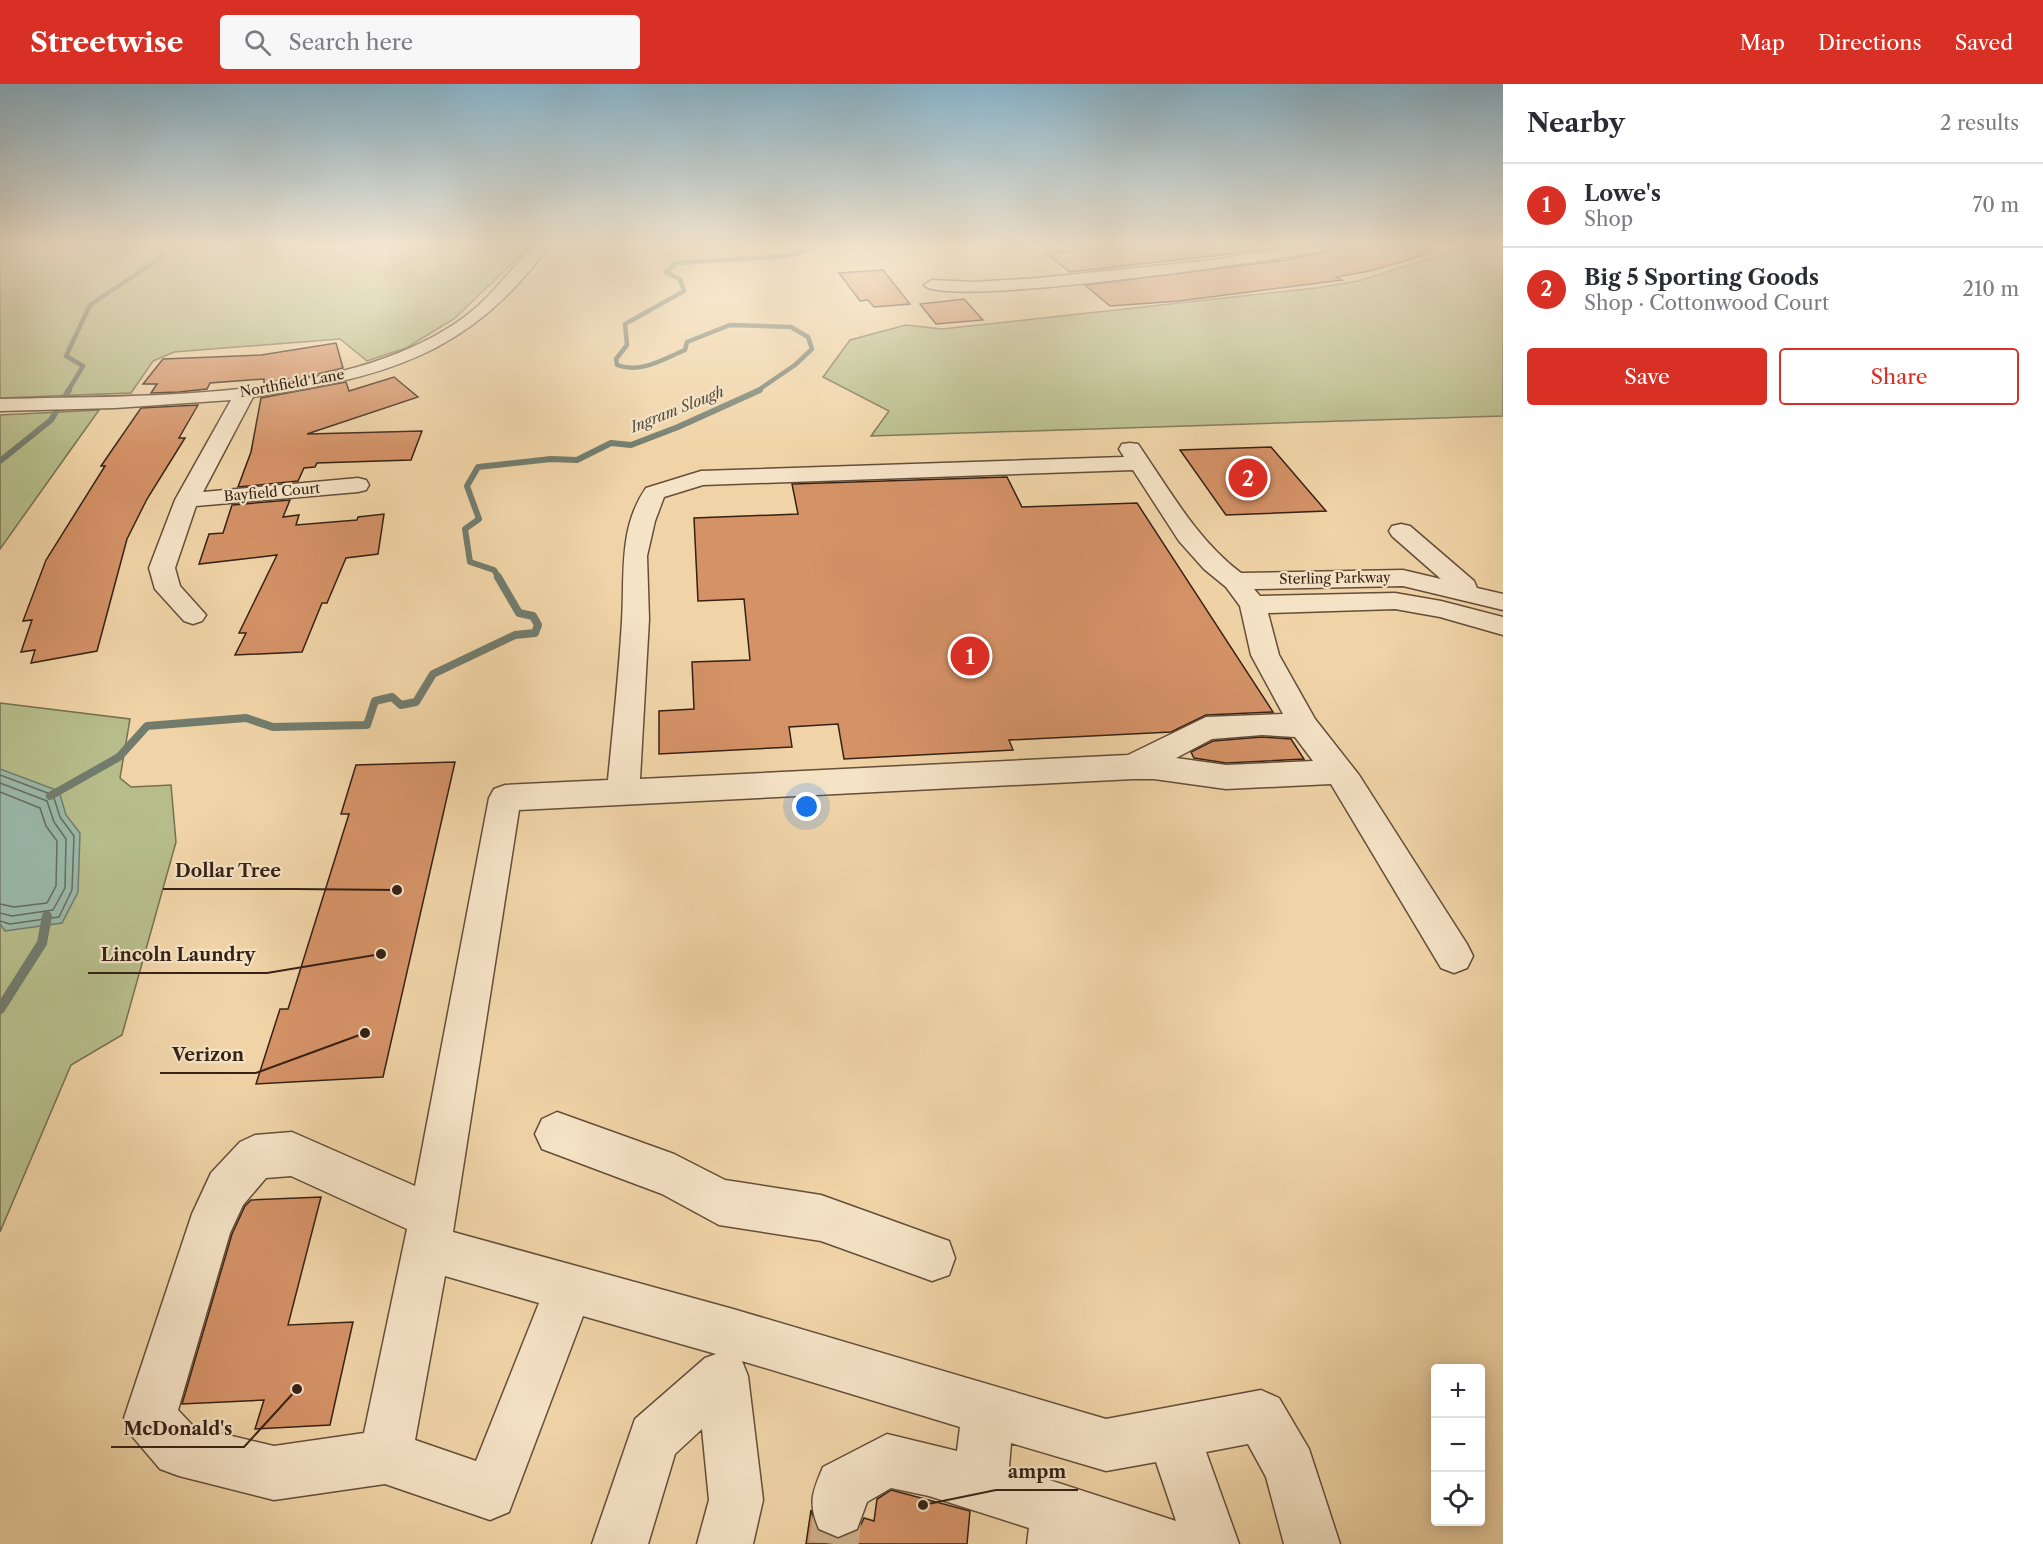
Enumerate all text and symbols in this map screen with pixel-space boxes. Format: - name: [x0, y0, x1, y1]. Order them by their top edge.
- search box: [220, 15, 640, 69]
- text: Streetwise: [30, 25, 184, 59]
- icon: search: [241, 26, 274, 59]
- text: Search here: [289, 29, 413, 56]
- text: Map: [1740, 30, 1785, 55]
- text: Directions: [1818, 30, 1922, 55]
- text: Saved: [1955, 30, 2013, 55]
- text: Nearby: [1527, 107, 1625, 139]
- text: 2 results: [1940, 111, 2019, 135]
- text: Lowe's: [1584, 180, 1661, 207]
- text: 1: [1542, 193, 1551, 217]
- text: 70 m: [1973, 193, 2019, 217]
- text: Shop: [1584, 207, 1633, 231]
- text: Big 5 Sporting Goods: [1584, 264, 1819, 291]
- text: 2: [1541, 277, 1552, 301]
- text: 210 m: [1962, 277, 2019, 301]
- text: Shop · Cottonwood Court: [1584, 291, 1829, 315]
- button: Save: [1527, 348, 1767, 405]
- button: Share: [1779, 348, 2019, 405]
- street label: Northfield Lane: [238, 365, 346, 401]
- water label: Ingram Slough: [626, 382, 727, 437]
- pin: 2: [1228, 456, 1268, 500]
- street label: Bayfield Court: [223, 479, 321, 505]
- street label: Sterling Parkway: [1279, 568, 1391, 588]
- pin: 1: [950, 634, 990, 678]
- your location: [792, 792, 821, 821]
- callout: Dollar Tree: [163, 853, 294, 889]
- text: Dollar Tree: [175, 860, 281, 882]
- callout: Lincoln Laundry: [88, 937, 267, 973]
- text: Lincoln Laundry: [101, 944, 256, 966]
- callout: Verizon: [160, 1037, 256, 1073]
- text: Verizon: [171, 1044, 245, 1066]
- map controls: [1431, 1364, 1485, 1526]
- button: +: [1431, 1364, 1485, 1418]
- callout: McDonald's: [111, 1411, 244, 1447]
- text: McDonald's: [124, 1418, 232, 1440]
- button: −: [1431, 1418, 1485, 1472]
- callout: ampm: [996, 1454, 1078, 1490]
- text: ampm: [1008, 1461, 1066, 1483]
- button: locate: [1431, 1472, 1485, 1526]

